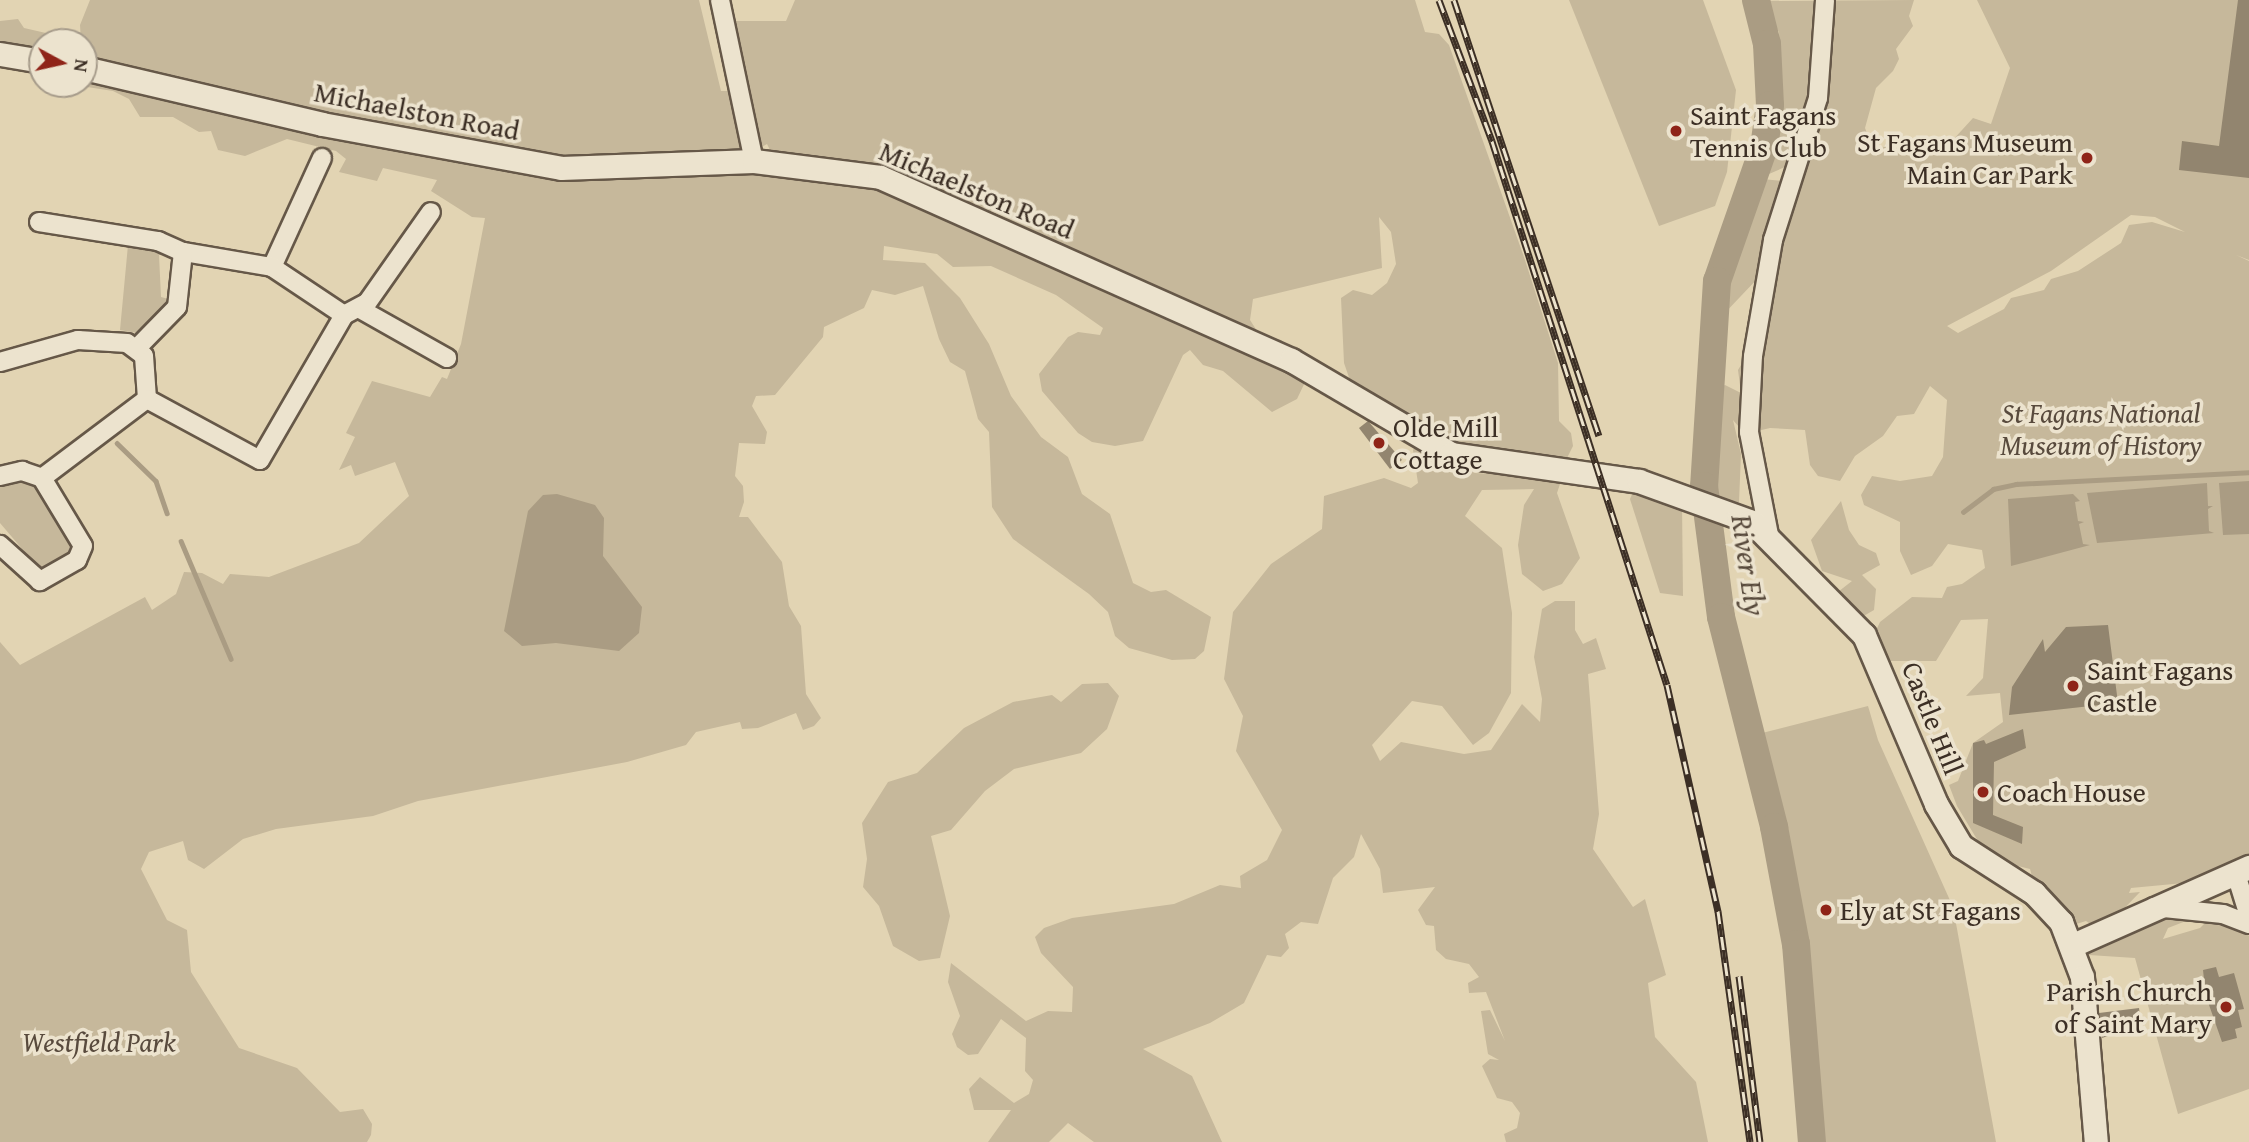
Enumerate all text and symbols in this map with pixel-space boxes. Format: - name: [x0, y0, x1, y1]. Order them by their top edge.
- north arrow: [28, 28, 98, 98]
- text: N: [67, 57, 97, 74]
- street label: Michaelston Road: [311, 75, 523, 147]
- place label: Saint Fagans Tennis Club: [1690, 98, 1836, 164]
- marker: Saint Fagans Tennis Club: [1668, 123, 1684, 139]
- place label: St Fagans Museum Main Car Park: [1857, 125, 2073, 191]
- street label: Michaelston Road: [874, 134, 1080, 246]
- marker: St Fagans Museum Main Car Park: [2079, 150, 2095, 166]
- park label: St Fagans National Museum of History: [2000, 396, 2202, 462]
- place label: Olde Mill Cottage: [1393, 410, 1499, 476]
- marker: Olde Mill Cottage: [1371, 435, 1387, 451]
- water label: River Ely: [1724, 512, 1774, 618]
- place label: Saint Fagans Castle: [2087, 653, 2233, 719]
- street label: Castle Hill: [1895, 657, 1971, 779]
- marker: Saint Fagans Castle: [2065, 678, 2081, 694]
- place label: Coach House: [1997, 775, 2146, 809]
- marker: Coach House: [1975, 784, 1991, 800]
- place label: Ely at St Fagans: [1840, 893, 2021, 927]
- marker: Ely at St Fagans: [1818, 902, 1834, 918]
- place label: Parish Church of Saint Mary: [2046, 974, 2212, 1040]
- marker: Parish Church of Saint Mary: [2218, 999, 2234, 1015]
- park label: Westfield Park: [22, 1025, 176, 1059]

